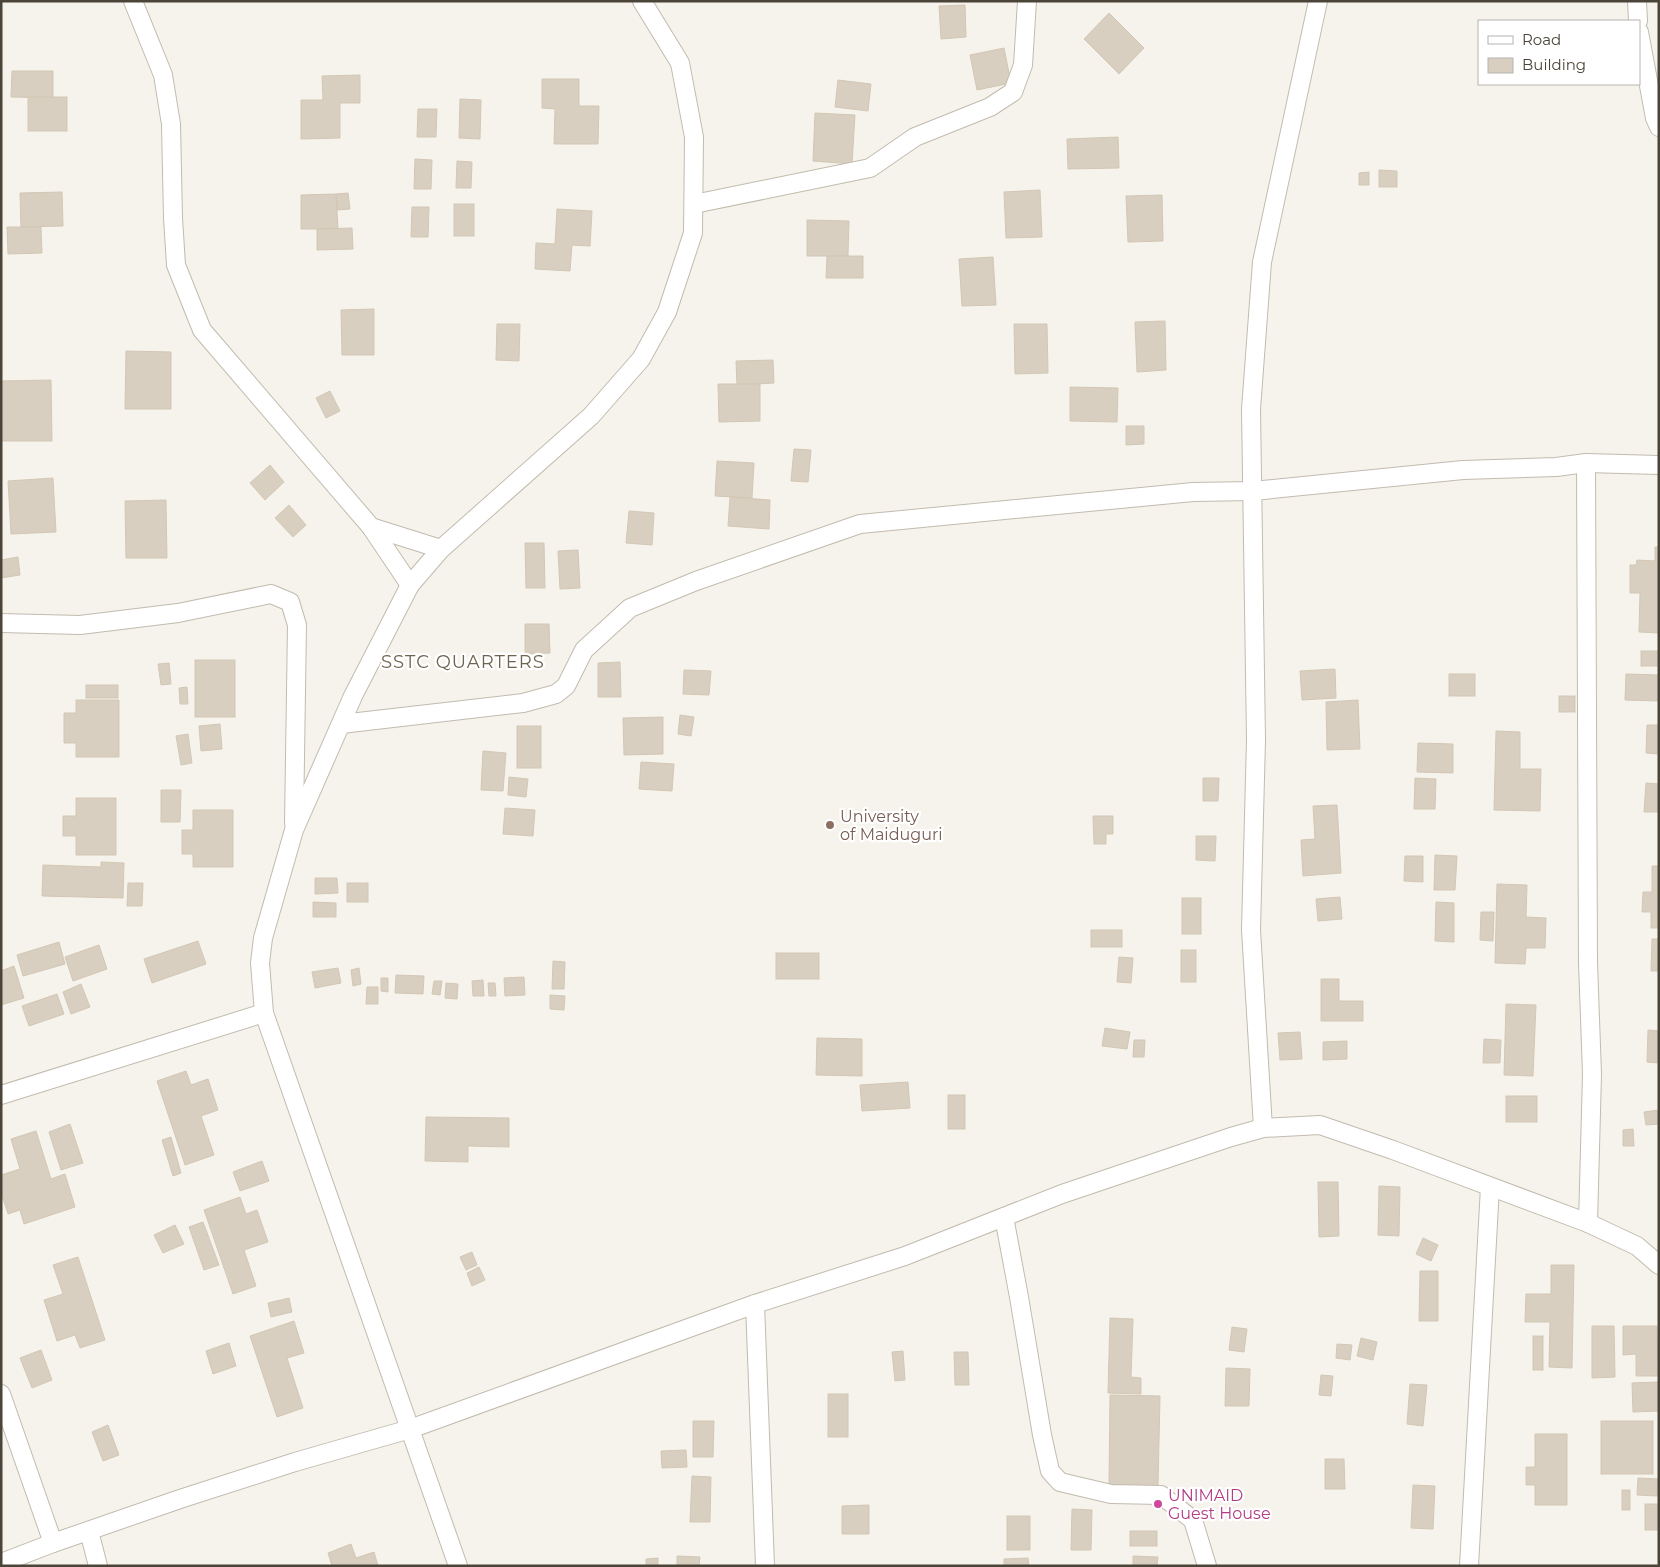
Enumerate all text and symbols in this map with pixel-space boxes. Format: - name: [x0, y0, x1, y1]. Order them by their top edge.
- legend: [1478, 20, 1640, 85]
- text: Road: [1522, 30, 1561, 49]
- text: Building: [1522, 55, 1586, 74]
- district label: SSTC QUARTERS: [381, 651, 545, 673]
- place label: University of Maiduguri: [840, 807, 943, 844]
- marker: University of Maiduguri: [824, 819, 836, 831]
- place label: UNIMAID Guest House: [1168, 1486, 1271, 1523]
- marker: UNIMAID Guest House: [1152, 1498, 1164, 1510]

